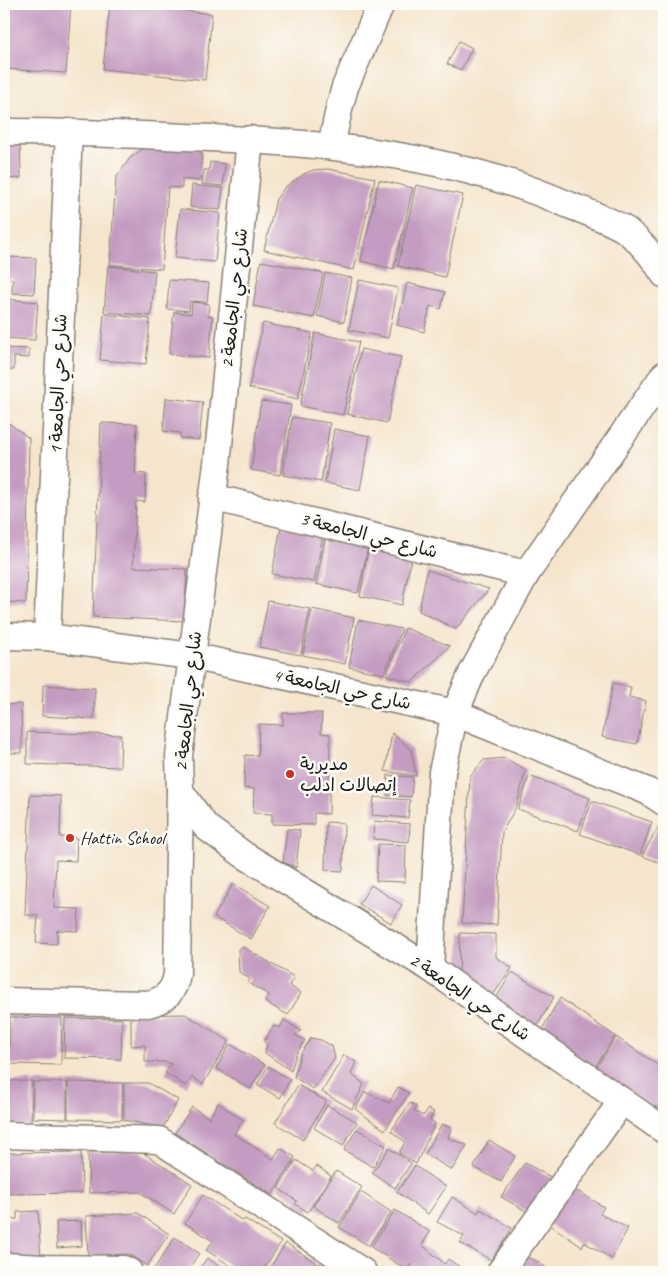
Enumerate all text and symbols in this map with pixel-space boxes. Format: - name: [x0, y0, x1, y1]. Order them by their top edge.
- street label: شارع حي الجامعة 2: [216, 227, 257, 370]
- street label: شارع حي الجامعة 1: [45, 313, 76, 455]
- street label: شارع حي الجامعة 3: [297, 507, 440, 568]
- street label: شارع حي الجامعة 2: [170, 630, 211, 773]
- street label: شارع حي الجامعة 4: [270, 664, 413, 719]
- place label: مديرية إتصالات ادلب: [300, 753, 397, 796]
- marker: مديرية إتصالات ادلب: [284, 768, 296, 780]
- place label: Hattin School: [80, 827, 167, 849]
- marker: Hattin School: [64, 832, 76, 844]
- street label: شارع حي الجامعة 2: [403, 949, 534, 1050]

